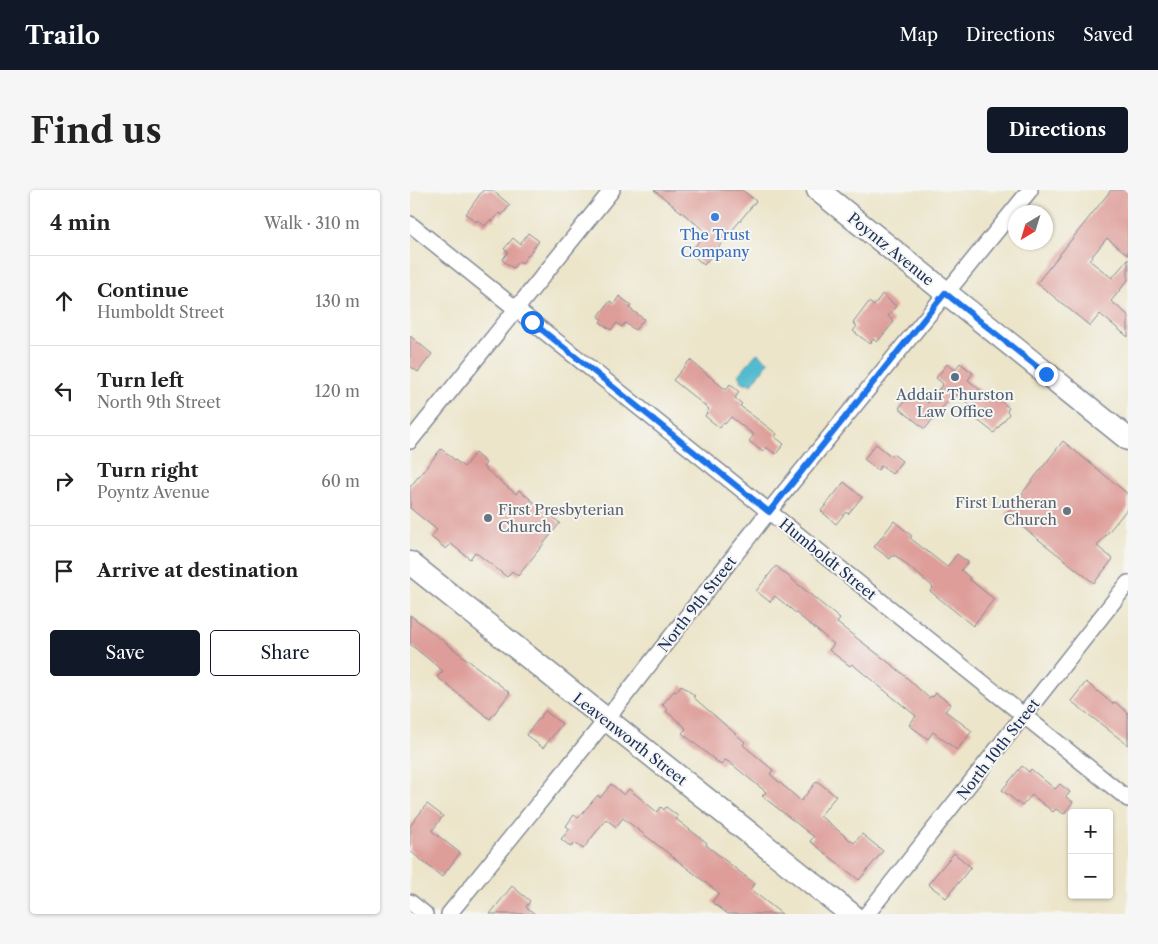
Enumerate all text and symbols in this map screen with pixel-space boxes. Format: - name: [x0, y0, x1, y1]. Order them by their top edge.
- text: Trailo: [25, 21, 100, 50]
- text: Map: [899, 24, 938, 46]
- text: Directions: [966, 24, 1055, 46]
- text: Saved: [1083, 24, 1133, 46]
- button: Directions: [987, 107, 1128, 153]
- text: Find us: [30, 109, 162, 152]
- north arrow: [1008, 205, 1053, 250]
- street label: Poyntz Avenue: [844, 208, 938, 290]
- text: 4 min: [50, 210, 111, 235]
- marker: The Trust Company: [709, 211, 721, 223]
- text: Walk · 310 m: [264, 213, 360, 233]
- place label: The Trust Company: [680, 225, 751, 261]
- text: Continue: [97, 279, 189, 302]
- icon: ahead: [50, 287, 78, 315]
- text: 130 m: [315, 291, 360, 311]
- text: Humboldt Street: [97, 302, 224, 322]
- route start: [521, 311, 544, 334]
- route end: [1035, 363, 1058, 386]
- text: Turn left: [97, 369, 184, 392]
- marker: Addair Thurston Law Office: [949, 371, 961, 383]
- icon: left: [50, 377, 78, 405]
- text: 120 m: [315, 381, 360, 401]
- place label: Addair Thurston Law Office: [895, 385, 1014, 421]
- text: North 9th Street: [97, 392, 221, 412]
- text: Turn right: [97, 459, 198, 482]
- icon: right: [50, 467, 78, 495]
- text: 60 m: [321, 471, 360, 491]
- text: Poyntz Avenue: [97, 482, 210, 502]
- place label: First Lutheran Church: [955, 493, 1058, 529]
- place label: First Presbyterian Church: [498, 500, 625, 536]
- marker: First Lutheran Church: [1061, 505, 1073, 517]
- marker: First Presbyterian Church: [482, 512, 494, 524]
- street label: Humboldt Street: [776, 514, 881, 604]
- street label: North 9th Street: [654, 552, 741, 656]
- icon: arrive: [50, 557, 78, 585]
- text: Arrive at destination: [97, 559, 298, 582]
- button: Save: [50, 630, 200, 676]
- button: Share: [210, 630, 360, 676]
- street label: Leavenworth Street: [569, 689, 691, 790]
- street label: North 10th Street: [953, 694, 1044, 803]
- map controls: [1068, 809, 1113, 899]
- button: +: [1068, 809, 1113, 854]
- button: −: [1068, 854, 1113, 899]

